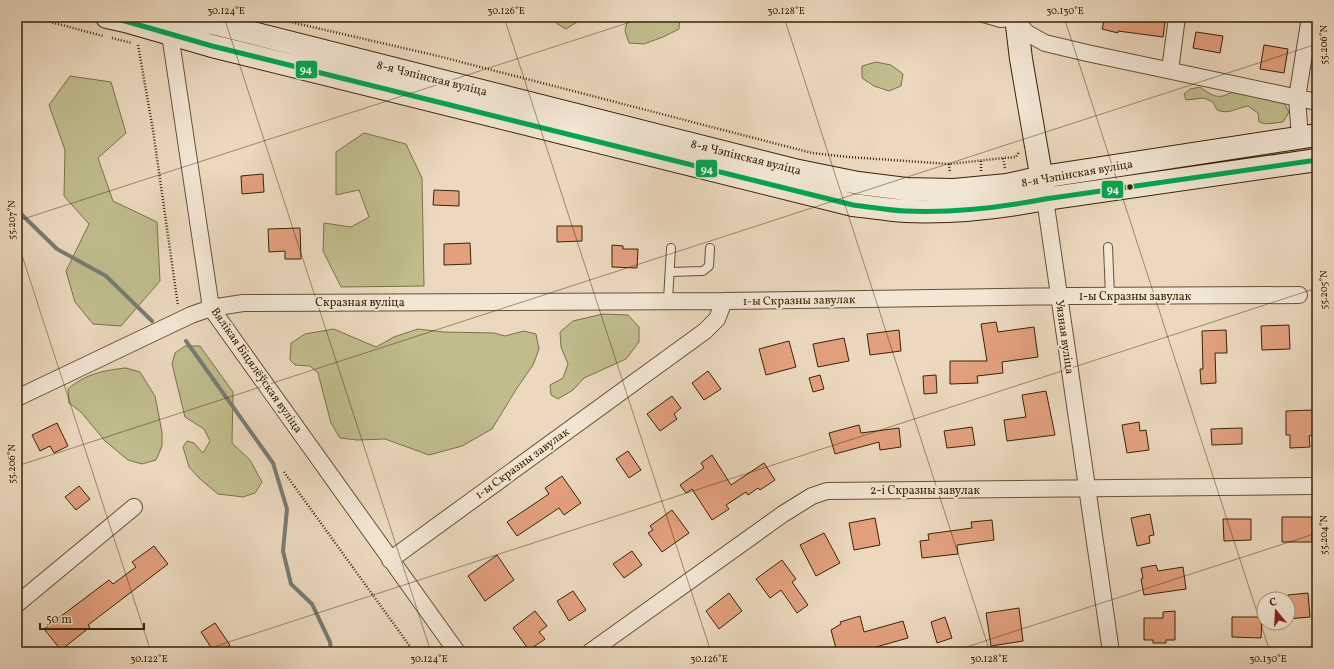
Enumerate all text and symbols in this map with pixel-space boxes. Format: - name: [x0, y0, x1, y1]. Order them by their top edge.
- text: 30.124°E: [207, 4, 245, 18]
- text: 30.126°E: [487, 4, 525, 18]
- text: 30.128°E: [767, 4, 805, 18]
- text: 30.130°E: [1046, 4, 1084, 18]
- text: 55.206°N: [1317, 25, 1331, 65]
- street label: 8-я Чэпінская вуліца: [375, 58, 489, 100]
- line badge: 94: [295, 60, 318, 79]
- text: 94: [300, 63, 313, 78]
- street label: 8-я Чэпінская вуліца: [689, 137, 803, 179]
- street label: 8-я Чэпінская вуліца: [1020, 156, 1134, 192]
- line badge: 94: [695, 159, 718, 178]
- text: 94: [701, 163, 714, 178]
- line badge: 94: [1101, 180, 1124, 199]
- unlabelled marker: [1125, 182, 1135, 192]
- text: 94: [1107, 183, 1120, 198]
- text: 55.207°N: [5, 200, 19, 240]
- text: 55.205°N: [1317, 270, 1331, 310]
- street label: 1-ы Скразны завулак: [1079, 289, 1192, 305]
- street label: 1-ы Скразны завулак: [743, 292, 856, 310]
- street label: Скразная вуліца: [315, 295, 405, 311]
- street label: Уязная вуліца: [1051, 299, 1077, 375]
- street label: Вялікая Біцялёўская вуліца: [207, 305, 306, 437]
- street label: 1-ы Скразны завулак: [472, 424, 573, 503]
- text: 55.206°N: [5, 444, 19, 484]
- street label: 2-і Скразны завулак: [870, 483, 980, 499]
- text: 55.204°N: [1317, 515, 1331, 555]
- north arrow: [1256, 591, 1296, 631]
- text: С: [1268, 595, 1279, 611]
- scale bar: [40, 605, 144, 631]
- text: 50 m: [46, 612, 72, 628]
- text: 30.122°E: [130, 652, 168, 666]
- text: 30.124°E: [410, 652, 448, 666]
- text: 30.126°E: [690, 652, 728, 666]
- text: 30.128°E: [970, 652, 1008, 666]
- text: 30.130°E: [1249, 652, 1287, 666]

